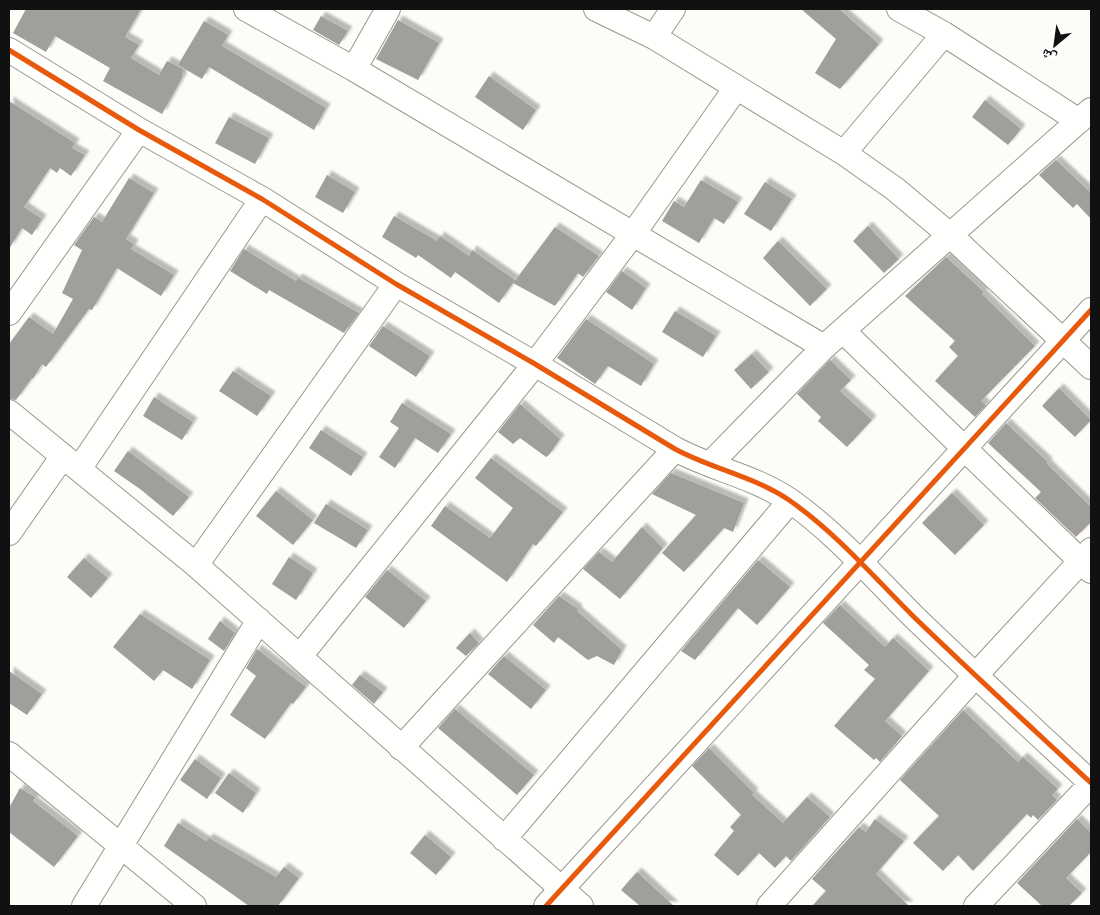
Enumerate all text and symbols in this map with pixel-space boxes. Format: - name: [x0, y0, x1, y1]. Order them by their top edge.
- north arrow: [1030, 20, 1080, 70]
- text: ش: [1037, 45, 1060, 69]

